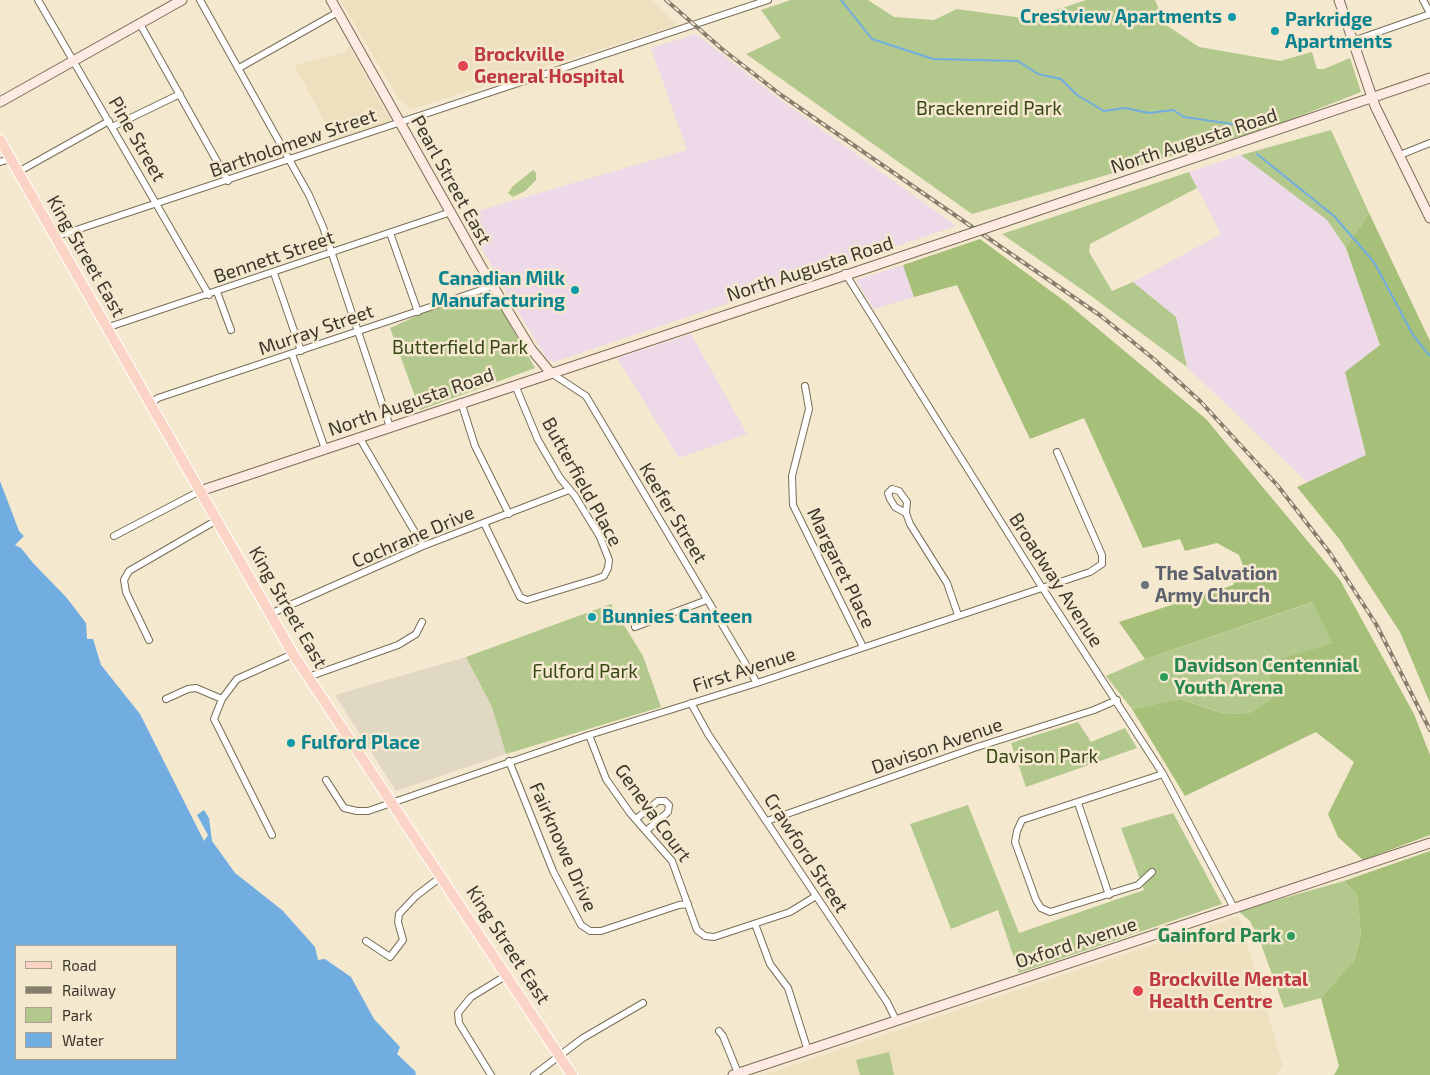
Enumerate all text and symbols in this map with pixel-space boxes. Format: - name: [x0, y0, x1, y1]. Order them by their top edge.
- place label: Crestview Apartments: [1020, 6, 1222, 28]
- place label: Parkridge Apartments: [1285, 9, 1392, 53]
- marker: Crestview Apartments: [1226, 11, 1238, 23]
- marker: Parkridge Apartments: [1269, 25, 1281, 37]
- place label: Brockville General Hospital: [474, 44, 624, 88]
- marker: Brockville General Hospital: [456, 59, 470, 73]
- street label: Pine Street: [104, 93, 170, 185]
- park label: Brackenreid Park: [916, 98, 1062, 120]
- street label: North Augusta Road: [1108, 103, 1280, 179]
- street label: Bartholomew Street: [207, 104, 379, 182]
- street label: Pearl Street East: [406, 111, 496, 249]
- street label: King Street East: [42, 191, 130, 321]
- street label: Bennett Street: [211, 226, 337, 288]
- street label: North Augusta Road: [724, 231, 896, 307]
- place label: Canadian Milk Manufacturing: [431, 268, 565, 312]
- marker: Canadian Milk Manufacturing: [569, 284, 581, 296]
- street label: Murray Street: [255, 300, 377, 360]
- park label: Butterfield Park: [392, 337, 528, 359]
- street label: North Augusta Road: [325, 363, 497, 441]
- street label: Butterfield Place: [537, 413, 627, 551]
- street label: Keefer Street: [634, 459, 712, 567]
- street label: Cochrane Drive: [348, 501, 478, 573]
- street label: Margaret Place: [802, 504, 880, 632]
- street label: Broadway Avenue: [1004, 509, 1108, 651]
- street label: King Street East: [244, 542, 332, 672]
- place label: The Salvation Army Church: [1155, 563, 1278, 607]
- marker: The Salvation Army Church: [1139, 579, 1151, 591]
- place label: Bunnies Canteen: [602, 606, 752, 628]
- marker: Bunnies Canteen: [586, 611, 598, 623]
- street label: First Avenue: [689, 643, 799, 697]
- place label: Davidson Centennial Youth Arena: [1174, 655, 1359, 699]
- park label: Fulford Park: [532, 661, 638, 683]
- marker: Davidson Centennial Youth Arena: [1158, 671, 1170, 683]
- street label: Davison Avenue: [868, 713, 1006, 779]
- place label: Fulford Place: [301, 732, 420, 754]
- marker: Fulford Place: [285, 737, 297, 749]
- park label: Davison Park: [986, 746, 1098, 768]
- street label: Geneva Court: [610, 760, 696, 866]
- street label: Fairknowe Drive: [524, 779, 602, 915]
- street label: Crawford Street: [759, 789, 853, 917]
- street label: King Street East: [461, 881, 555, 1009]
- street label: Oxford Avenue: [1012, 913, 1140, 973]
- place label: Gainford Park: [1158, 925, 1281, 947]
- marker: Gainford Park: [1285, 930, 1297, 942]
- legend: [15, 945, 178, 1060]
- text: Road: [62, 956, 97, 974]
- place label: Brockville Mental Health Centre: [1149, 969, 1308, 1013]
- text: Railway: [62, 981, 116, 999]
- marker: Brockville Mental Health Centre: [1131, 984, 1145, 998]
- text: Park: [62, 1006, 93, 1024]
- text: Water: [62, 1031, 104, 1049]

